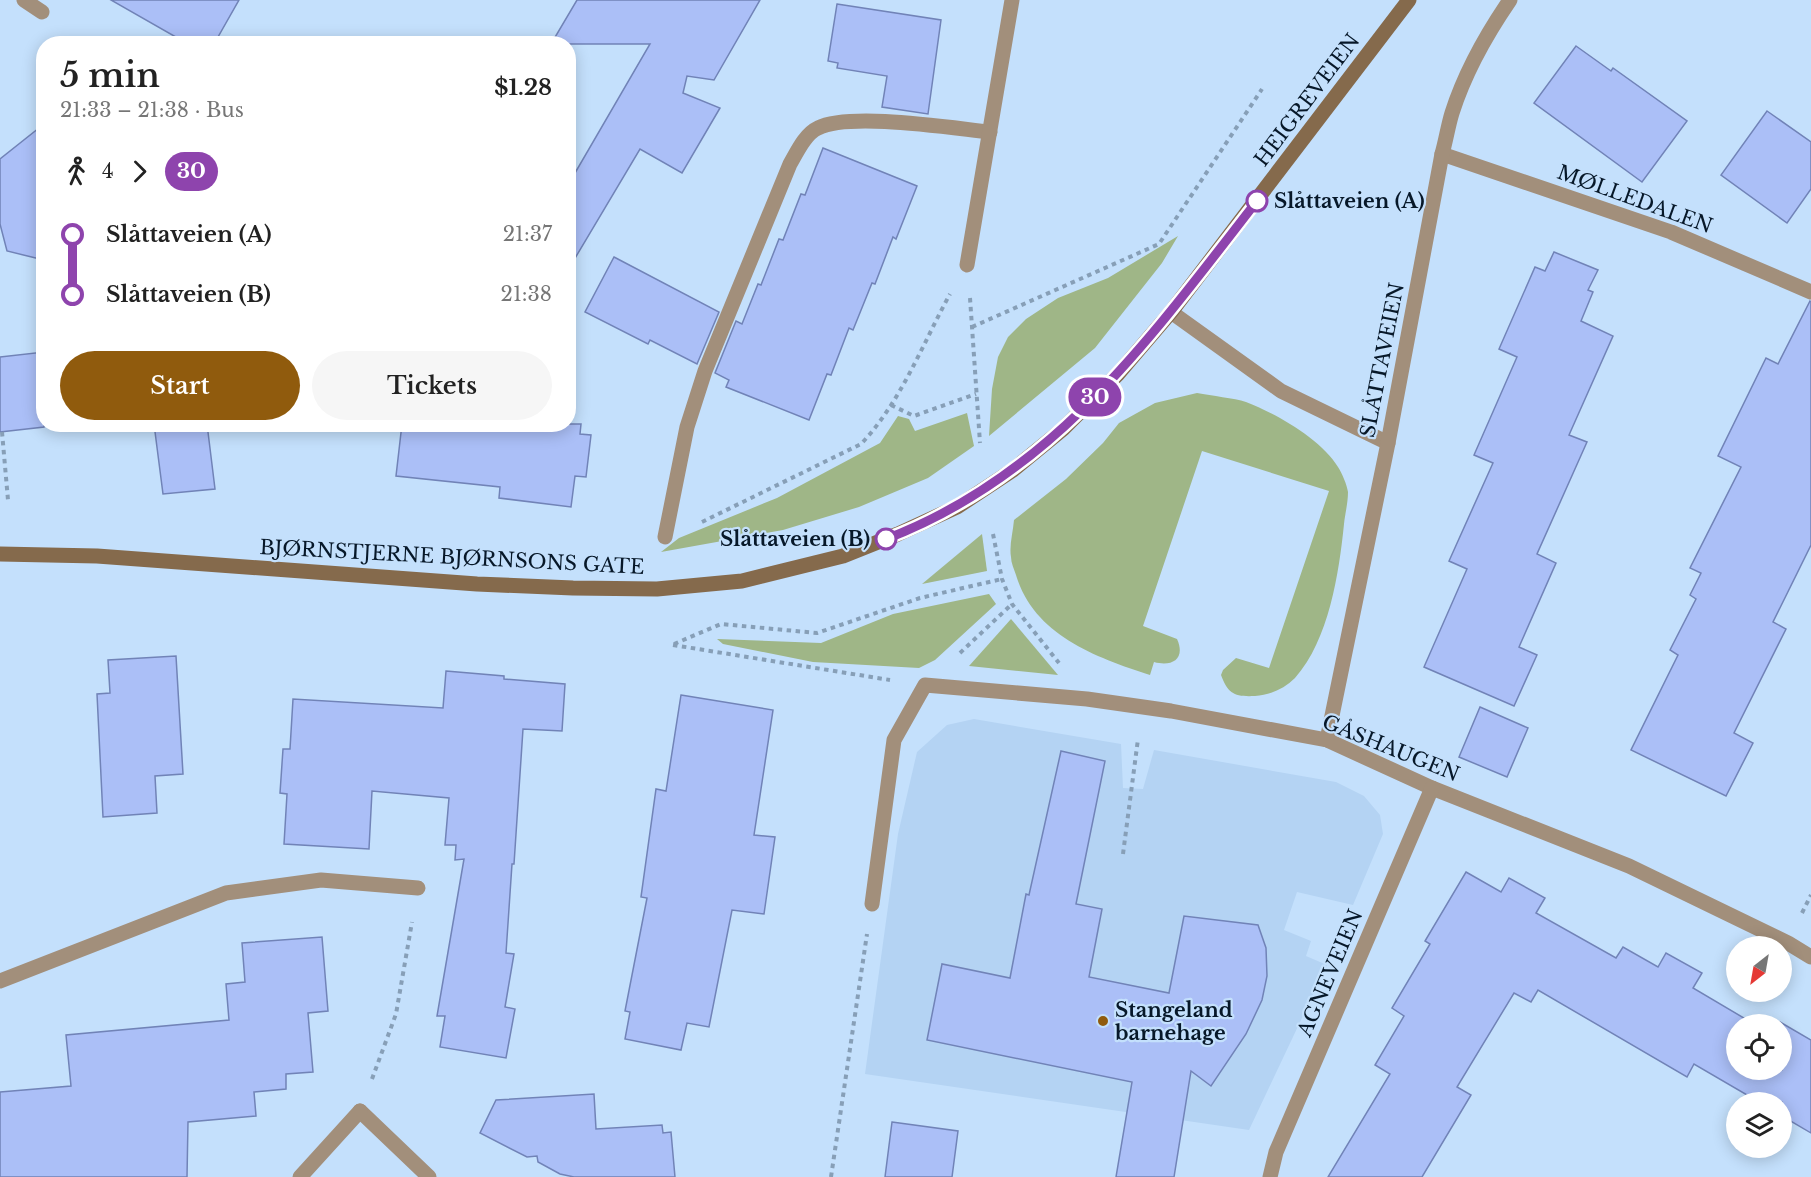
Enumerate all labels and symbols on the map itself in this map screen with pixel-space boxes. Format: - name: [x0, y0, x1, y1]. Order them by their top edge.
- street label: HEIGREVEIEN: [1249, 29, 1365, 171]
- street label: MØLLEDALEN: [1554, 160, 1716, 238]
- place label: Slåttaveien (A): [1274, 189, 1425, 213]
- marker: Slåttaveien (A): [1246, 190, 1268, 212]
- street label: SLÅTTAVEIEN: [1354, 280, 1409, 439]
- line badge: 30: [1068, 378, 1122, 416]
- place label: Slåttaveien (B): [720, 527, 870, 551]
- marker: Slåttaveien (B): [875, 528, 897, 550]
- street label: BJØRNSTJERNE BJØRNSONS GATE: [259, 535, 645, 579]
- street label: GÅSHAUGEN: [1319, 709, 1463, 786]
- street label: AGNEVEIEN: [1292, 906, 1368, 1041]
- north arrow: [1726, 936, 1792, 1002]
- place label: Stangeland barnehage: [1114, 998, 1233, 1045]
- marker: Stangeland barnehage: [1096, 1014, 1110, 1028]

